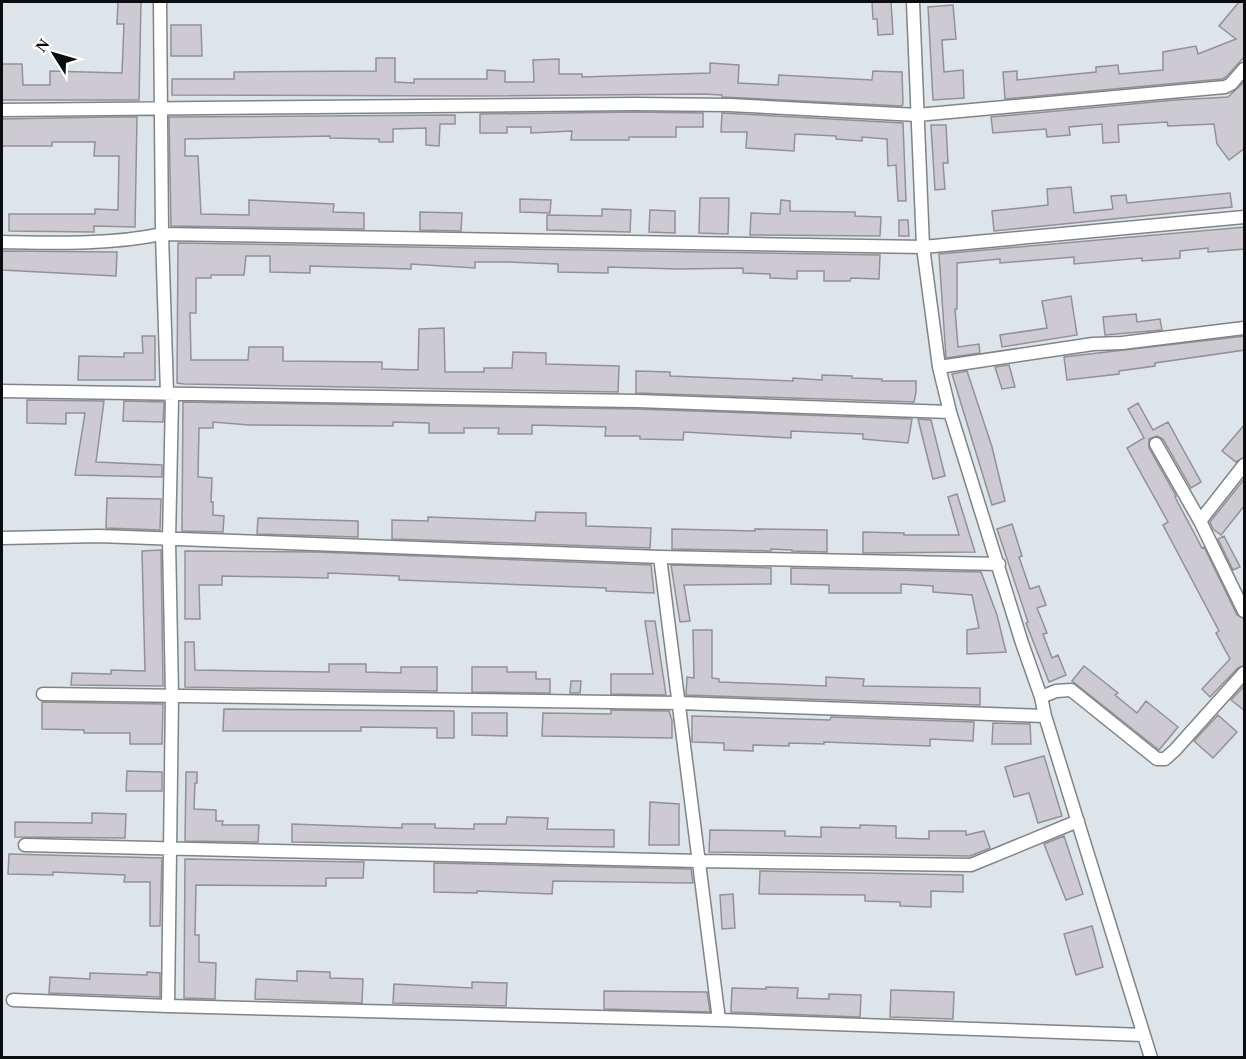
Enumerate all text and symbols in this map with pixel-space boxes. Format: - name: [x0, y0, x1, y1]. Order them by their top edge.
- north arrow: [24, 24, 84, 84]
- text: N: [32, 35, 53, 55]

